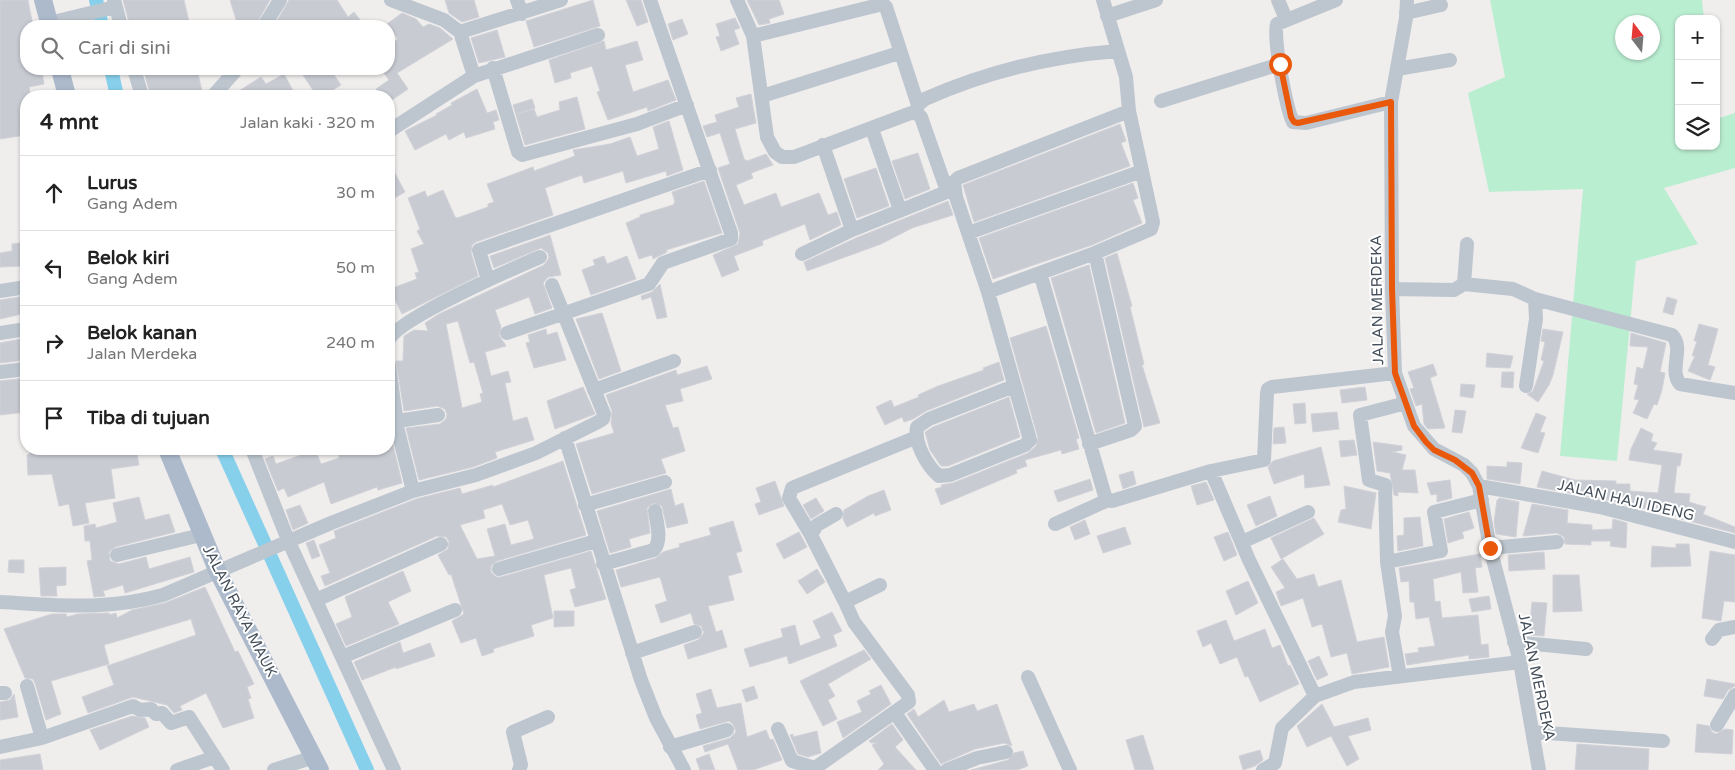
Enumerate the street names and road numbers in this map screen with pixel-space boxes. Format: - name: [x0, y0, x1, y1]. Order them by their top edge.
- street label: JALAN MERDEKA: [1367, 235, 1387, 365]
- street label: JALAN HAJI IDENG: [1556, 475, 1696, 525]
- street label: JALAN RAYA MAUK: [199, 542, 281, 680]
- street label: JALAN MERDEKA: [1515, 611, 1559, 743]

